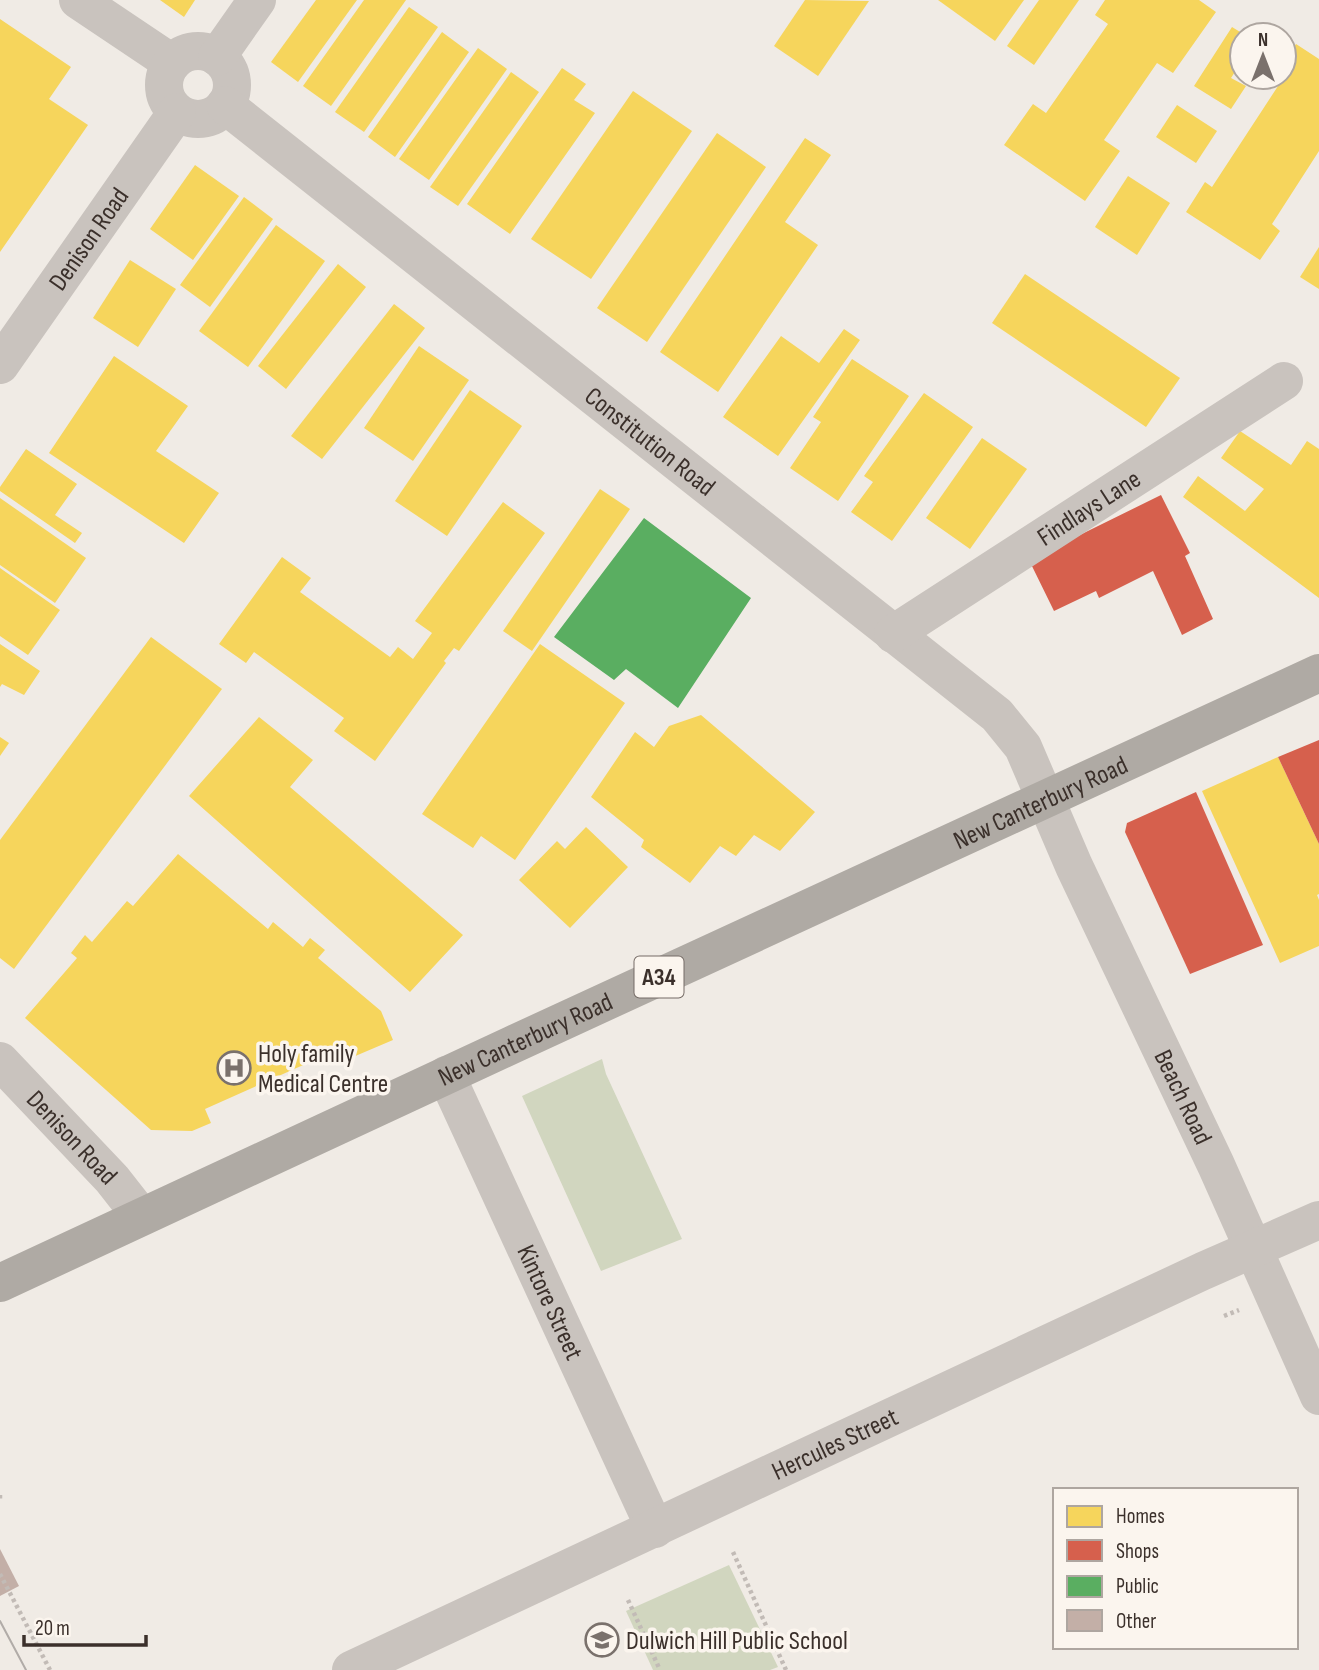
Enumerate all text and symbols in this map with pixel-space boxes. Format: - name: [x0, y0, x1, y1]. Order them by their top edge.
- north arrow: [1228, 21, 1298, 91]
- text: N: [1258, 29, 1268, 52]
- street label: Denison Road: [43, 182, 136, 297]
- street label: Constitution Road: [578, 381, 721, 503]
- street label: Findlays Lane: [1032, 464, 1147, 553]
- street label: New Canterbury Road: [949, 750, 1133, 857]
- road number: A34: [634, 957, 684, 998]
- street label: New Canterbury Road: [434, 987, 618, 1094]
- place label: Holy family Medical Centre: [258, 1039, 388, 1100]
- street label: Beach Road: [1147, 1045, 1218, 1150]
- hospital icon: Holy family Medical Centre: [215, 1049, 253, 1087]
- street label: Denison Road: [19, 1085, 123, 1192]
- street label: Kintore Street: [509, 1240, 589, 1365]
- street label: Hercules Street: [767, 1402, 903, 1488]
- legend: [1053, 1488, 1298, 1649]
- text: Homes: [1116, 1504, 1165, 1529]
- text: Shops: [1116, 1539, 1159, 1564]
- text: Public: [1116, 1574, 1159, 1599]
- scale bar: [24, 1604, 147, 1648]
- text: Other: [1116, 1609, 1156, 1634]
- text: 20 m: [35, 1616, 70, 1641]
- school or university icon: Dulwich Hill Public School: [583, 1621, 621, 1659]
- place label: Dulwich Hill Public School: [626, 1626, 848, 1657]

